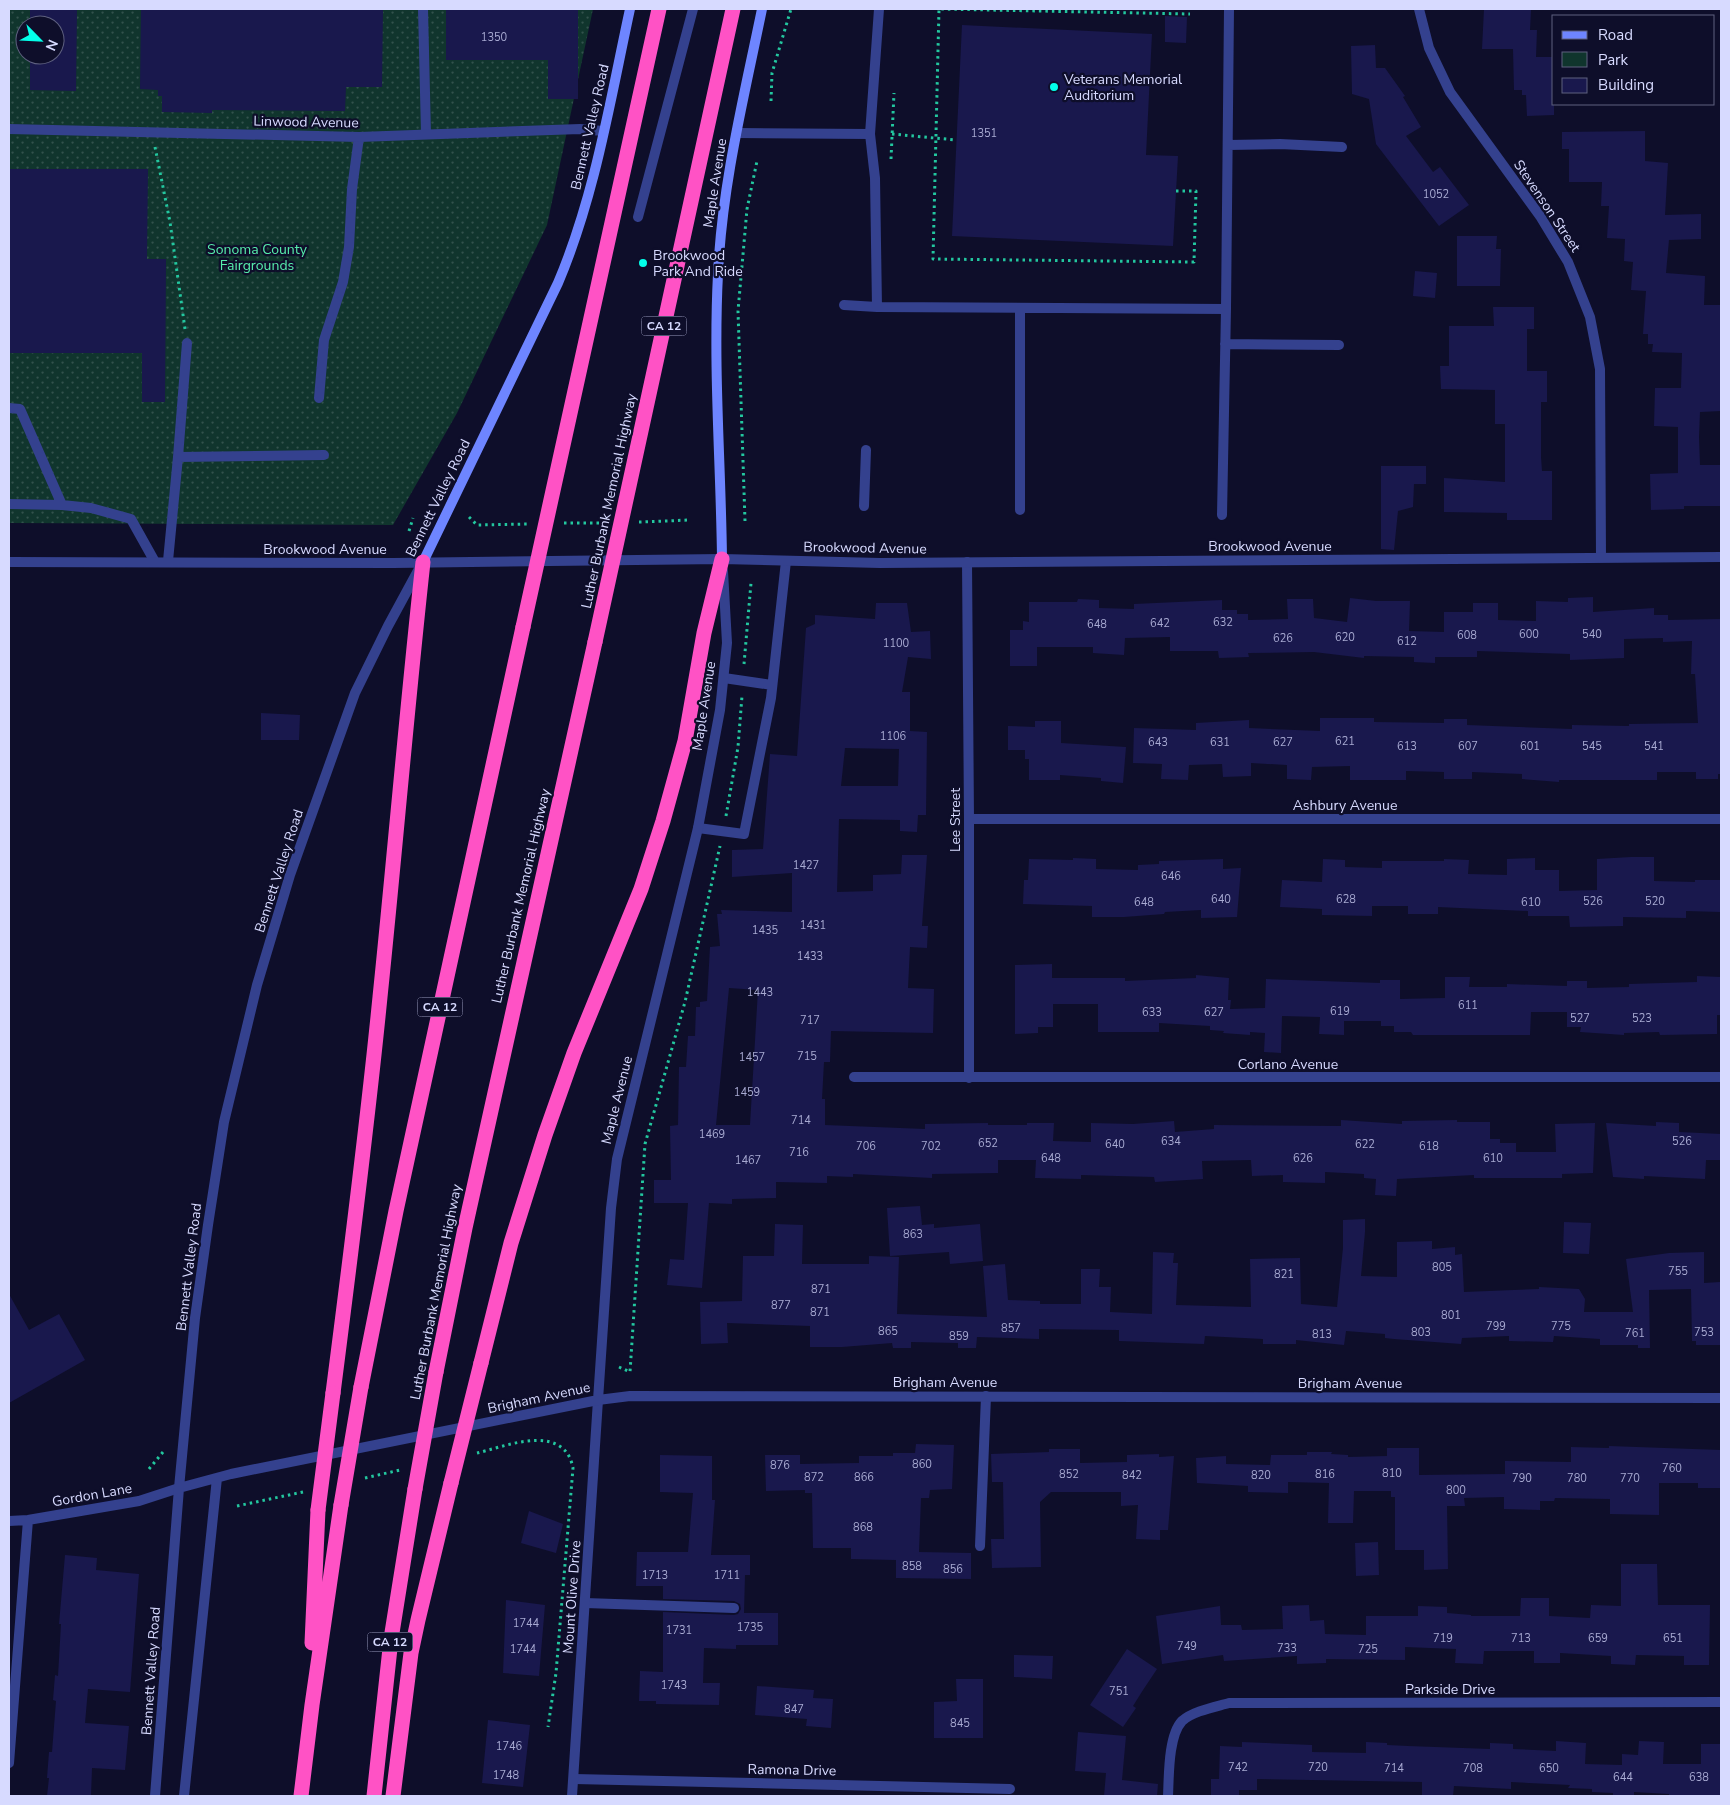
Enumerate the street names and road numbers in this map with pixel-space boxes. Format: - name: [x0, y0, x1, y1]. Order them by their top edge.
- street label: Bennett Valley Road: [566, 62, 614, 192]
- street label: Linwood Avenue: [253, 112, 359, 132]
- street label: Maple Avenue: [699, 137, 731, 229]
- street label: Stevenson Street: [1509, 156, 1585, 256]
- road number: CA 12: [642, 316, 686, 336]
- street label: Luther Burbank Memorial Highway: [577, 391, 641, 610]
- street label: Bennett Valley Road: [401, 436, 475, 560]
- street label: Brookwood Avenue: [803, 537, 927, 559]
- street label: Brookwood Avenue: [1208, 537, 1332, 556]
- street label: Brookwood Avenue: [263, 540, 387, 559]
- street label: Maple Avenue: [688, 660, 720, 752]
- street label: Luther Burbank Memorial Highway: [487, 786, 555, 1005]
- street label: Lee Street: [946, 788, 965, 852]
- street label: Ashbury Avenue: [1293, 796, 1397, 815]
- street label: Bennett Valley Road: [250, 807, 308, 935]
- road number: CA 12: [418, 998, 462, 1016]
- street label: Maple Avenue: [597, 1054, 637, 1146]
- street label: Corlano Avenue: [1238, 1055, 1338, 1074]
- street label: Luther Burbank Memorial Highway: [406, 1182, 466, 1402]
- street label: Bennett Valley Road: [172, 1202, 206, 1332]
- street label: Brigham Avenue: [893, 1373, 997, 1392]
- street label: Brigham Avenue: [1298, 1374, 1402, 1393]
- street label: Brigham Avenue: [486, 1378, 592, 1418]
- street label: Gordon Lane: [51, 1479, 133, 1511]
- street label: Mount Olive Drive: [559, 1540, 585, 1654]
- street label: Bennett Valley Road: [137, 1606, 165, 1736]
- road number: CA 12: [368, 1632, 412, 1651]
- street label: Parkside Drive: [1405, 1680, 1495, 1699]
- street label: Ramona Drive: [747, 1760, 837, 1780]

